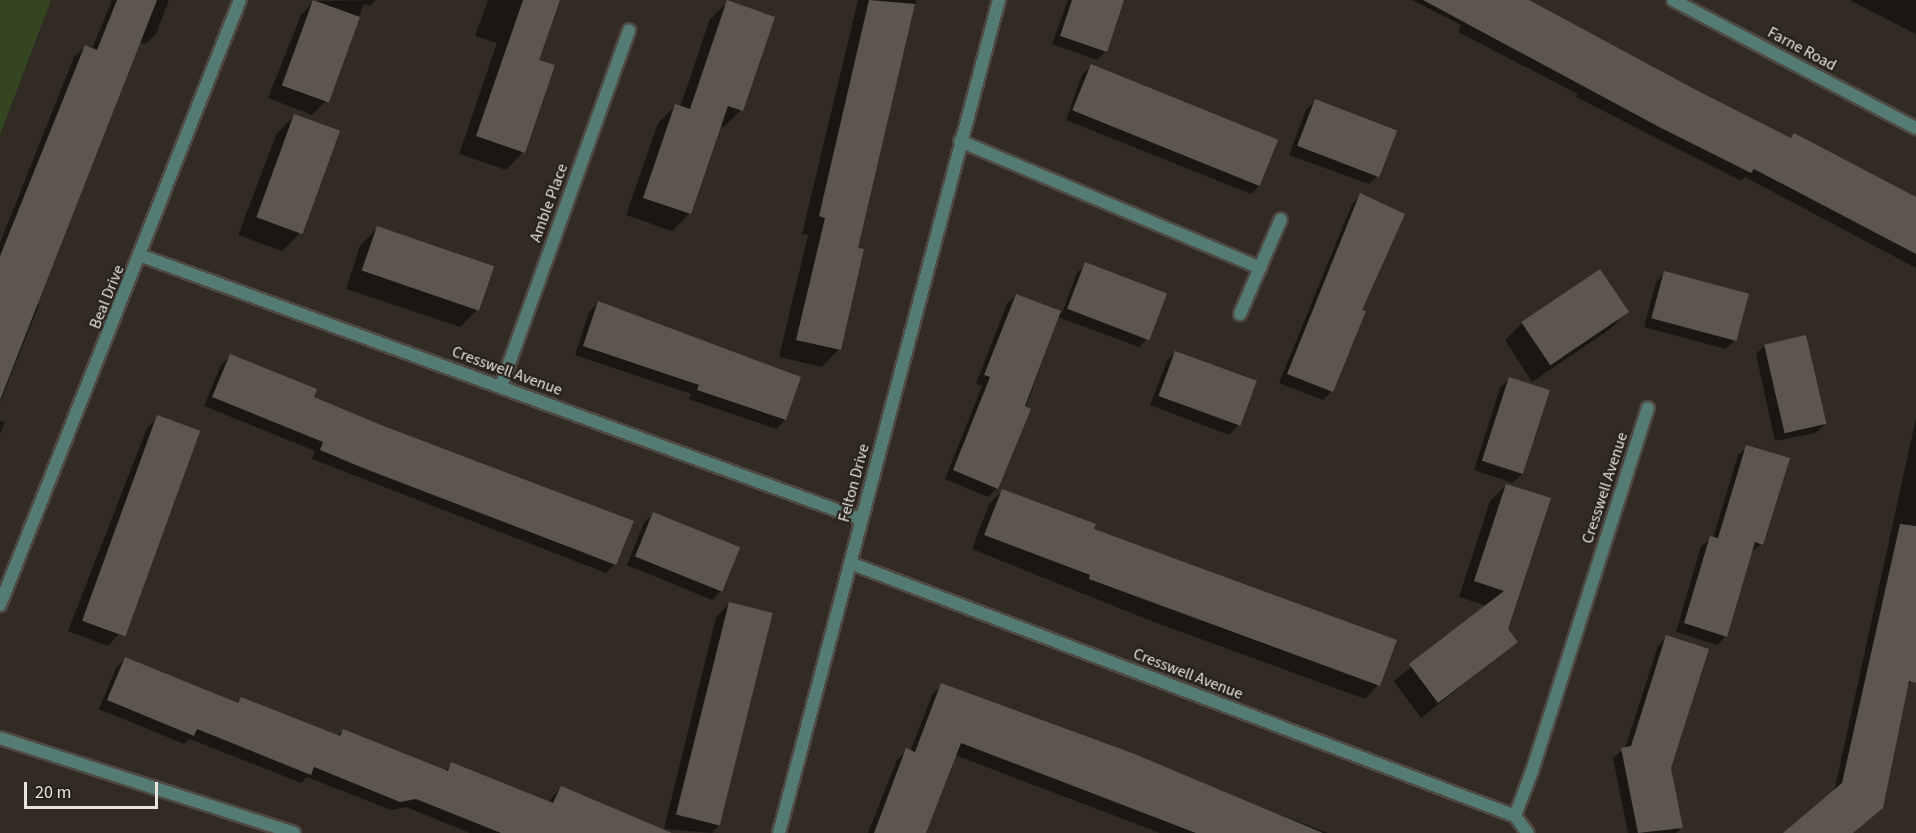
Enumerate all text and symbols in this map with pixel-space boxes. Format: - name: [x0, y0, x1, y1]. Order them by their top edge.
- street label: Farne Road: [1764, 23, 1840, 75]
- street label: Amble Place: [526, 161, 572, 245]
- street label: Beal Drive: [86, 262, 128, 332]
- street label: Cresswell Avenue: [449, 342, 565, 400]
- street label: Cresswell Avenue: [1578, 430, 1632, 546]
- street label: Felton Drive: [834, 442, 874, 524]
- street label: Cresswell Avenue: [1130, 644, 1246, 704]
- scale bar: [27, 770, 160, 808]
- text: 20 m: [35, 780, 71, 805]

